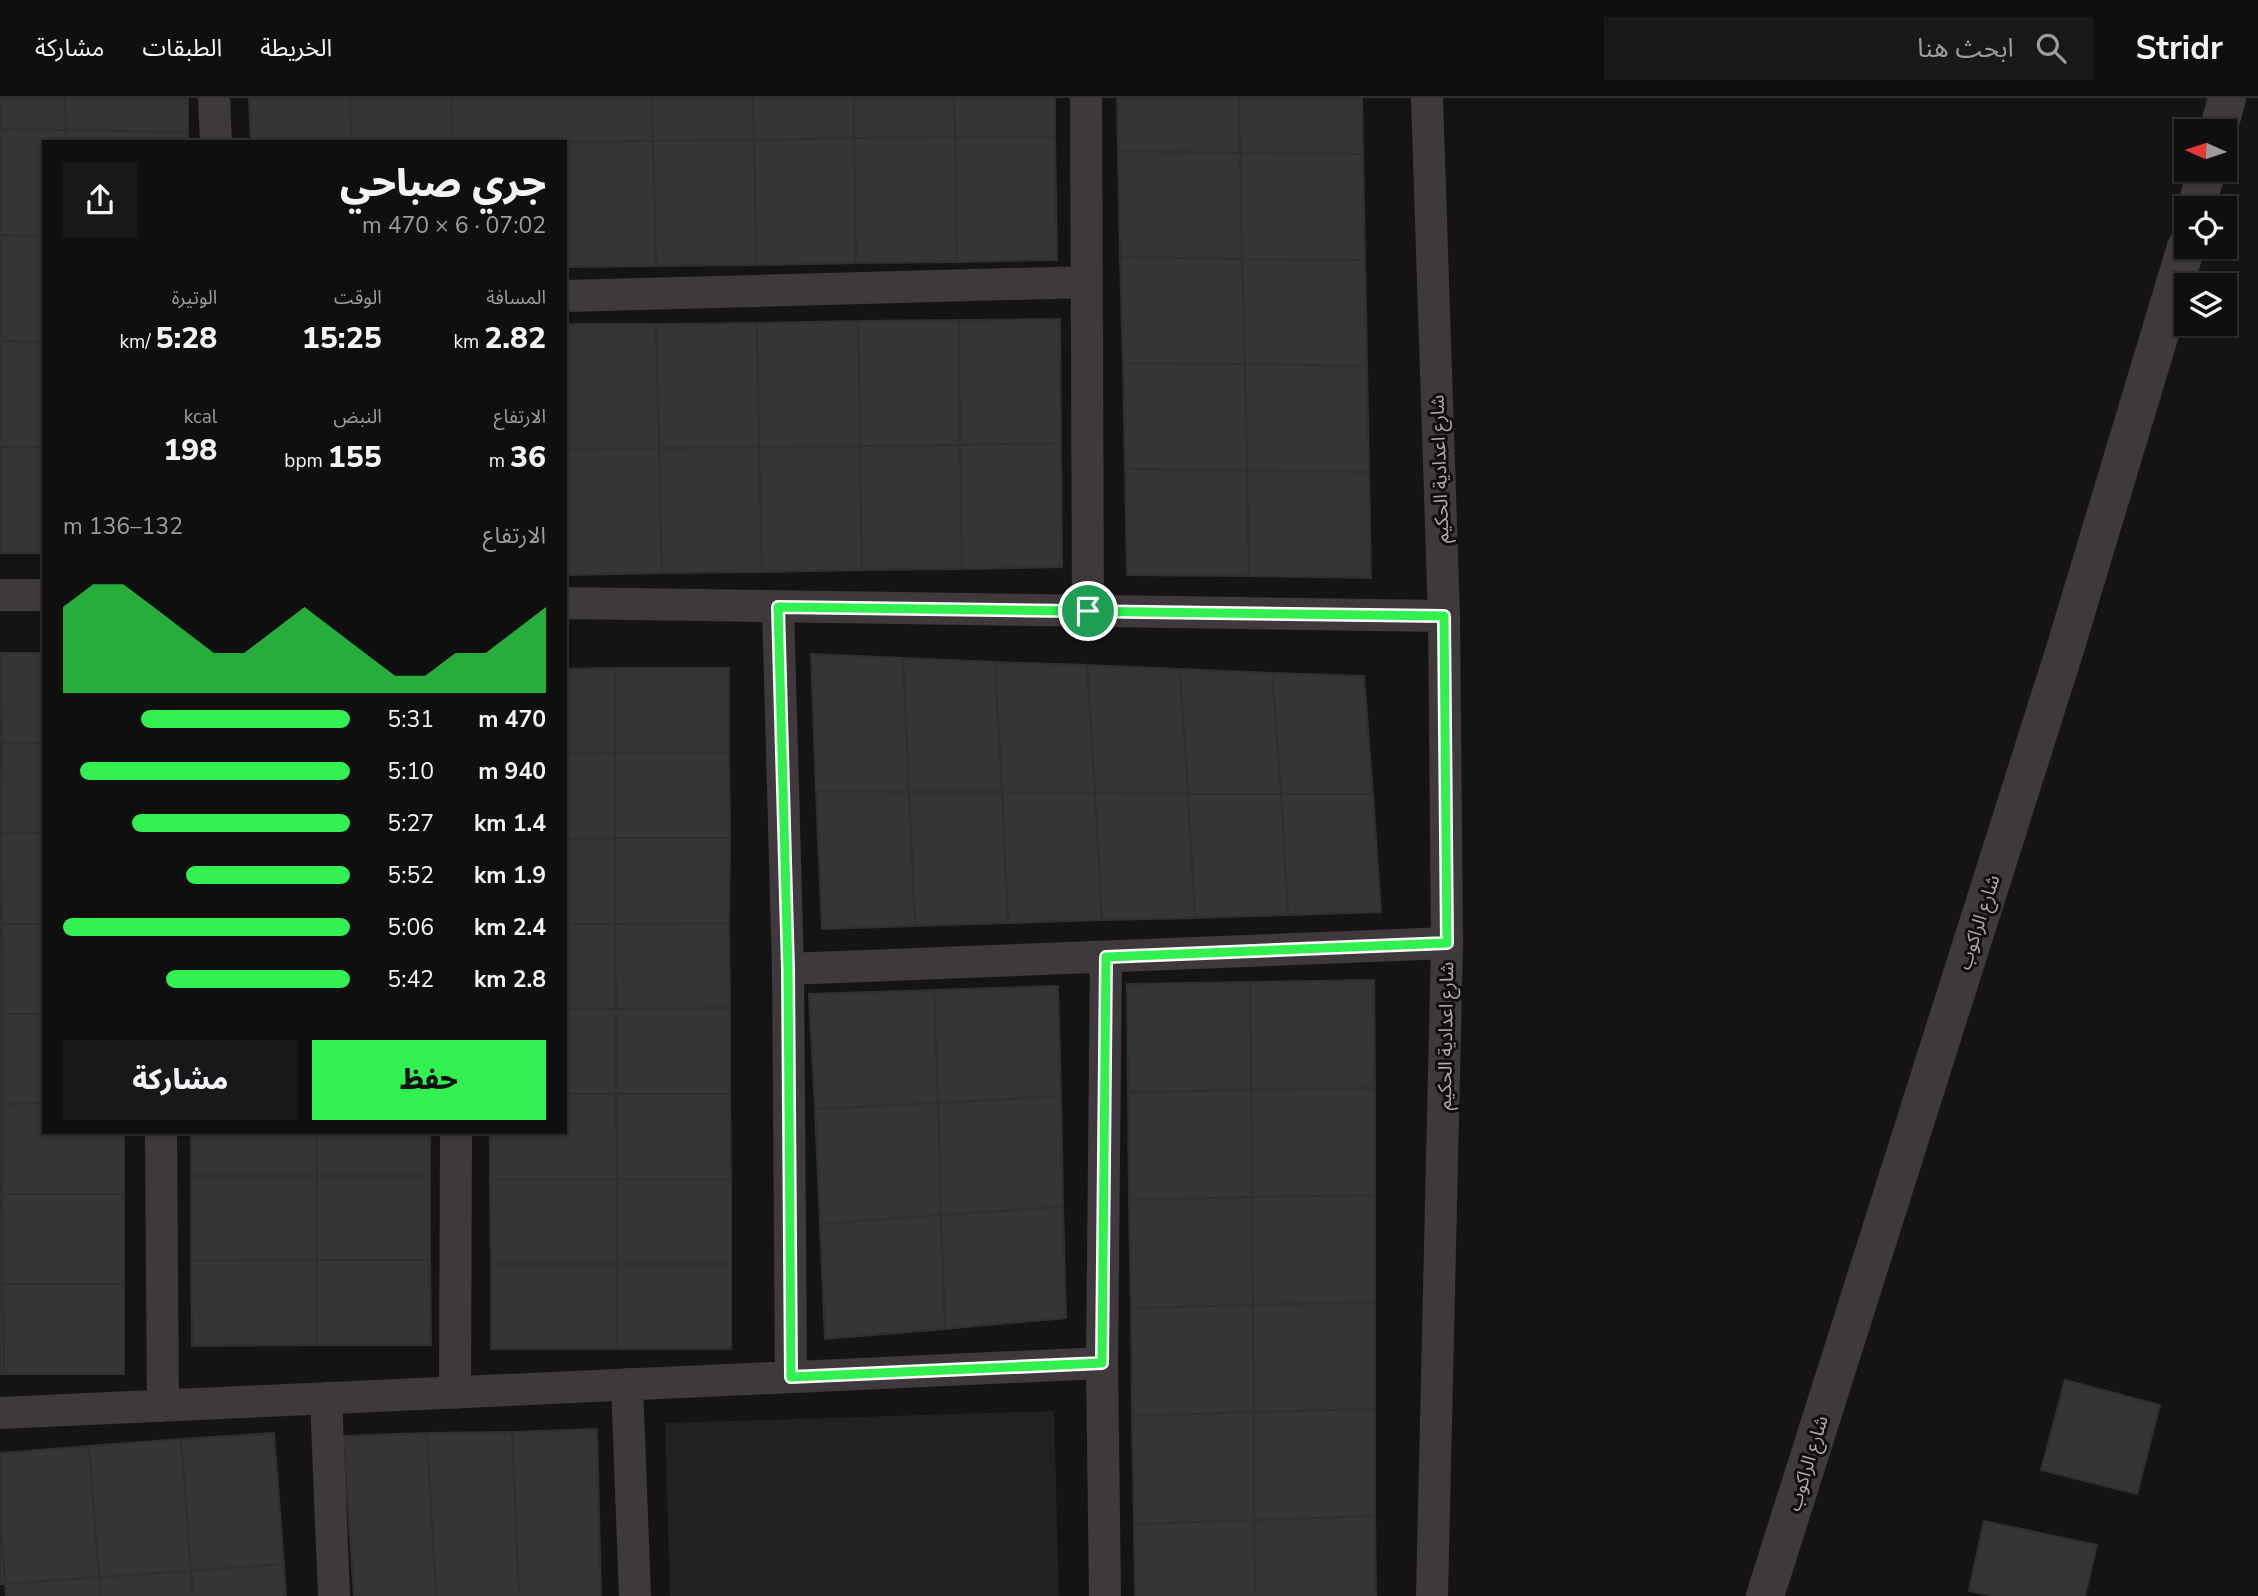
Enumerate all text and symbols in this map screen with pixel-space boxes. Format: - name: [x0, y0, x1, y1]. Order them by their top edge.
- search box: [1604, 17, 2094, 80]
- text: Stridr: [2136, 26, 2223, 71]
- icon: search: [2032, 29, 2070, 67]
- text: ابحث هنا: [1917, 31, 2014, 66]
- text: مشاركة: [35, 32, 104, 64]
- text: الطبقات: [142, 32, 222, 64]
- text: الخريطة: [260, 32, 332, 64]
- north arrow: [2174, 119, 2236, 182]
- map controls: [2174, 119, 2237, 336]
- text: جري صباحي: [340, 158, 546, 209]
- button: share: [63, 163, 137, 237]
- button: locate: [2174, 196, 2237, 259]
- text: 07:02 · 6 × 470 m: [362, 210, 546, 241]
- button: layers: [2174, 273, 2237, 336]
- text: الوتيرة: [172, 285, 217, 311]
- text: الوقت: [334, 285, 382, 311]
- text: المسافة: [486, 285, 546, 311]
- text: 5:28: [156, 318, 217, 359]
- text: 15:25: [302, 318, 382, 359]
- text: 2.82: [484, 318, 546, 359]
- text: /km: [120, 329, 156, 355]
- text: km: [454, 329, 484, 355]
- street label: شارع اعدادية الحكيم: [1424, 394, 1457, 544]
- text: kcal: [184, 404, 217, 430]
- text: النبض: [333, 404, 382, 430]
- text: الارتفاع: [494, 404, 546, 430]
- text: 198: [163, 430, 217, 471]
- text: 155: [328, 437, 382, 478]
- text: 36: [510, 437, 546, 478]
- text: bpm: [284, 448, 328, 474]
- text: m: [489, 448, 510, 474]
- text: 132–136 m: [63, 511, 183, 542]
- text: الارتفاع: [483, 520, 546, 551]
- pin: [1058, 581, 1118, 641]
- icon: arrive: [1069, 592, 1107, 630]
- text: 5:31: [387, 704, 434, 735]
- text: 470 m: [478, 704, 546, 735]
- text: 5:10: [387, 756, 434, 787]
- text: 940 m: [478, 756, 546, 787]
- text: 5:27: [387, 808, 434, 839]
- text: 1.4 km: [474, 808, 546, 839]
- text: 5:52: [387, 860, 434, 891]
- text: 1.9 km: [474, 860, 546, 891]
- street label: شارع الراكوب: [1951, 871, 2007, 973]
- text: 5:06: [387, 912, 434, 943]
- text: 2.4 km: [474, 912, 546, 943]
- street label: شارع اعدادية الحكيم: [1432, 962, 1461, 1110]
- text: 5:42: [387, 964, 434, 995]
- text: 2.8 km: [474, 964, 546, 995]
- button: مشاركة: [63, 1040, 298, 1120]
- button: حفظ: [312, 1040, 546, 1120]
- street label: شارع الراكوب: [1781, 1412, 1835, 1514]

